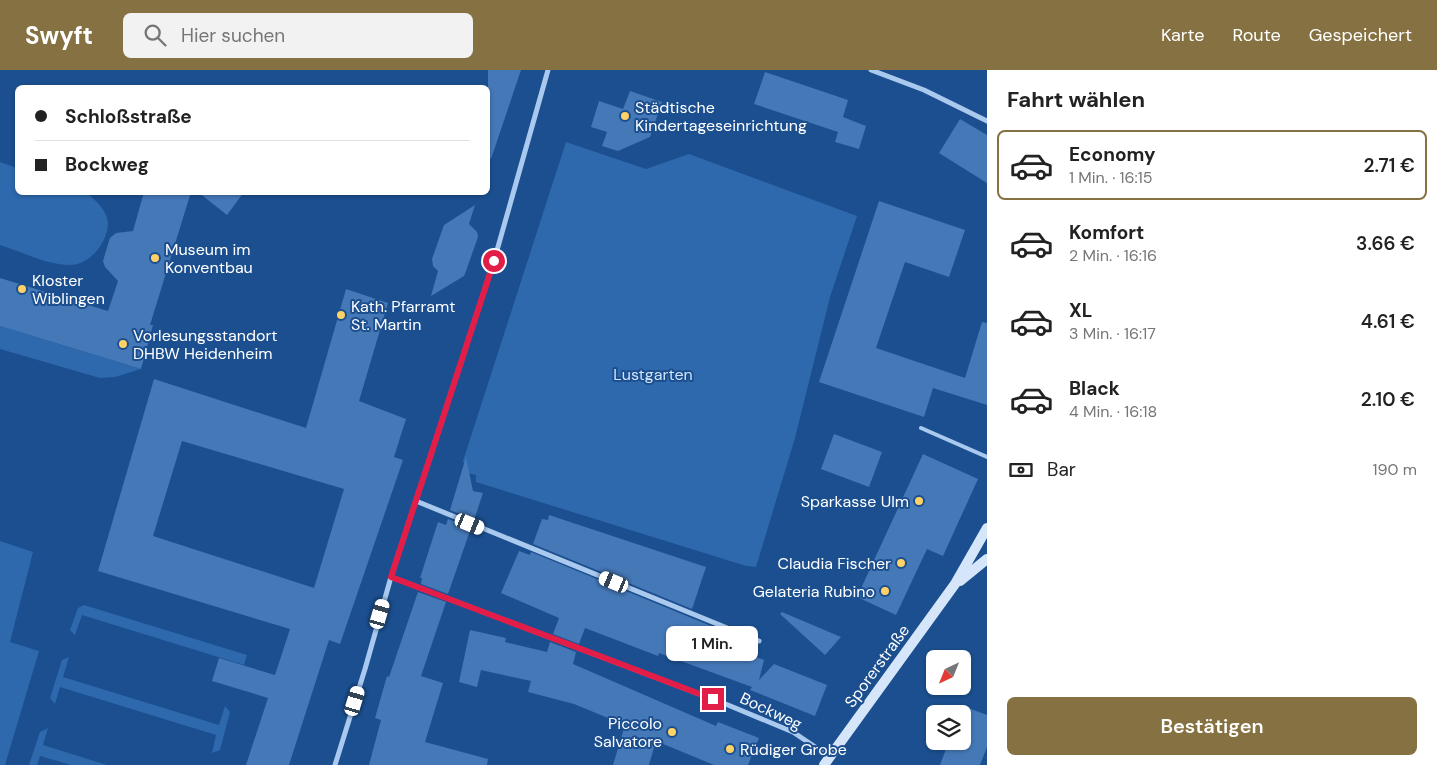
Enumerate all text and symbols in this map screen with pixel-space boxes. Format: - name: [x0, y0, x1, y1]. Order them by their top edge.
- search box: [123, 13, 473, 58]
- text: Swyft: [25, 20, 93, 51]
- icon: search: [141, 21, 169, 49]
- text: Hier suchen: [181, 23, 285, 48]
- text: Karte: [1161, 23, 1205, 47]
- text: Route: [1233, 23, 1281, 47]
- text: Gespeichert: [1309, 23, 1412, 47]
- text: Fahrt wählen: [1007, 85, 1145, 114]
- place label: Städtische Kindertageseinrichtung: [635, 97, 807, 136]
- text: Schloßstraße: [65, 104, 192, 129]
- marker: Städtische Kindertageseinrichtung: [619, 110, 631, 122]
- text: Economy: [1069, 142, 1156, 167]
- icon: car: [1009, 143, 1054, 188]
- text: Bockweg: [65, 152, 149, 177]
- text: 2.71 €: [1364, 153, 1415, 178]
- text: 1 Min. · 16:15: [1069, 167, 1153, 188]
- text: Komfort: [1069, 220, 1144, 245]
- icon: car: [1009, 221, 1054, 266]
- text: 3.66 €: [1356, 231, 1415, 256]
- place label: Museum im Konventbau: [165, 239, 253, 278]
- text: 2 Min. · 16:16: [1069, 245, 1157, 266]
- route start: [483, 250, 505, 272]
- marker: Museum im Konventbau: [149, 252, 161, 264]
- place label: Kloster Wiblingen: [32, 270, 105, 309]
- marker: Kloster Wiblingen: [16, 283, 28, 295]
- place label: Kath. Pfarramt St. Martin: [351, 296, 456, 335]
- text: XL: [1069, 298, 1092, 323]
- icon: car: [1009, 299, 1054, 344]
- marker: Kath. Pfarramt St. Martin: [335, 309, 347, 321]
- text: 4.61 €: [1361, 309, 1415, 334]
- text: 3 Min. · 16:17: [1069, 323, 1156, 344]
- place label: Vorlesungsstandort DHBW Heidenheim: [133, 325, 278, 364]
- marker: Vorlesungsstandort DHBW Heidenheim: [117, 338, 129, 350]
- park label: Lustgarten: [613, 364, 693, 385]
- text: Black: [1069, 376, 1120, 401]
- icon: car: [1009, 377, 1054, 422]
- text: 2.10 €: [1361, 387, 1415, 412]
- text: 4 Min. · 16:18: [1069, 401, 1157, 422]
- icon: cash: [1007, 456, 1035, 484]
- text: Bar: [1047, 457, 1076, 482]
- text: 190 m: [1373, 459, 1417, 480]
- place label: Sparkasse Ulm: [801, 491, 909, 512]
- marker: Sparkasse Ulm: [913, 495, 925, 507]
- car: [453, 511, 486, 537]
- place label: Claudia Fischer: [777, 553, 891, 574]
- marker: Claudia Fischer: [895, 557, 907, 569]
- car: [597, 569, 630, 595]
- place label: Gelateria Rubino: [753, 581, 875, 602]
- marker: Gelateria Rubino: [879, 585, 891, 597]
- car: [368, 598, 391, 630]
- street label: Sporerstraße: [840, 620, 914, 712]
- callout: 1 Min.: [667, 626, 759, 662]
- text: 1 Min.: [691, 633, 733, 654]
- north arrow: [926, 650, 971, 695]
- map controls: [926, 650, 971, 750]
- car: [343, 684, 366, 718]
- street label: Bockweg: [737, 687, 806, 735]
- route end: [702, 688, 724, 710]
- button: Bestätigen: [1007, 697, 1417, 755]
- button: layers: [926, 705, 971, 750]
- place label: Piccolo Salvatore: [594, 713, 662, 752]
- marker: Piccolo Salvatore: [666, 726, 678, 738]
- place label: Rüdiger Grobe: [740, 739, 847, 760]
- marker: Rüdiger Grobe: [724, 743, 736, 755]

